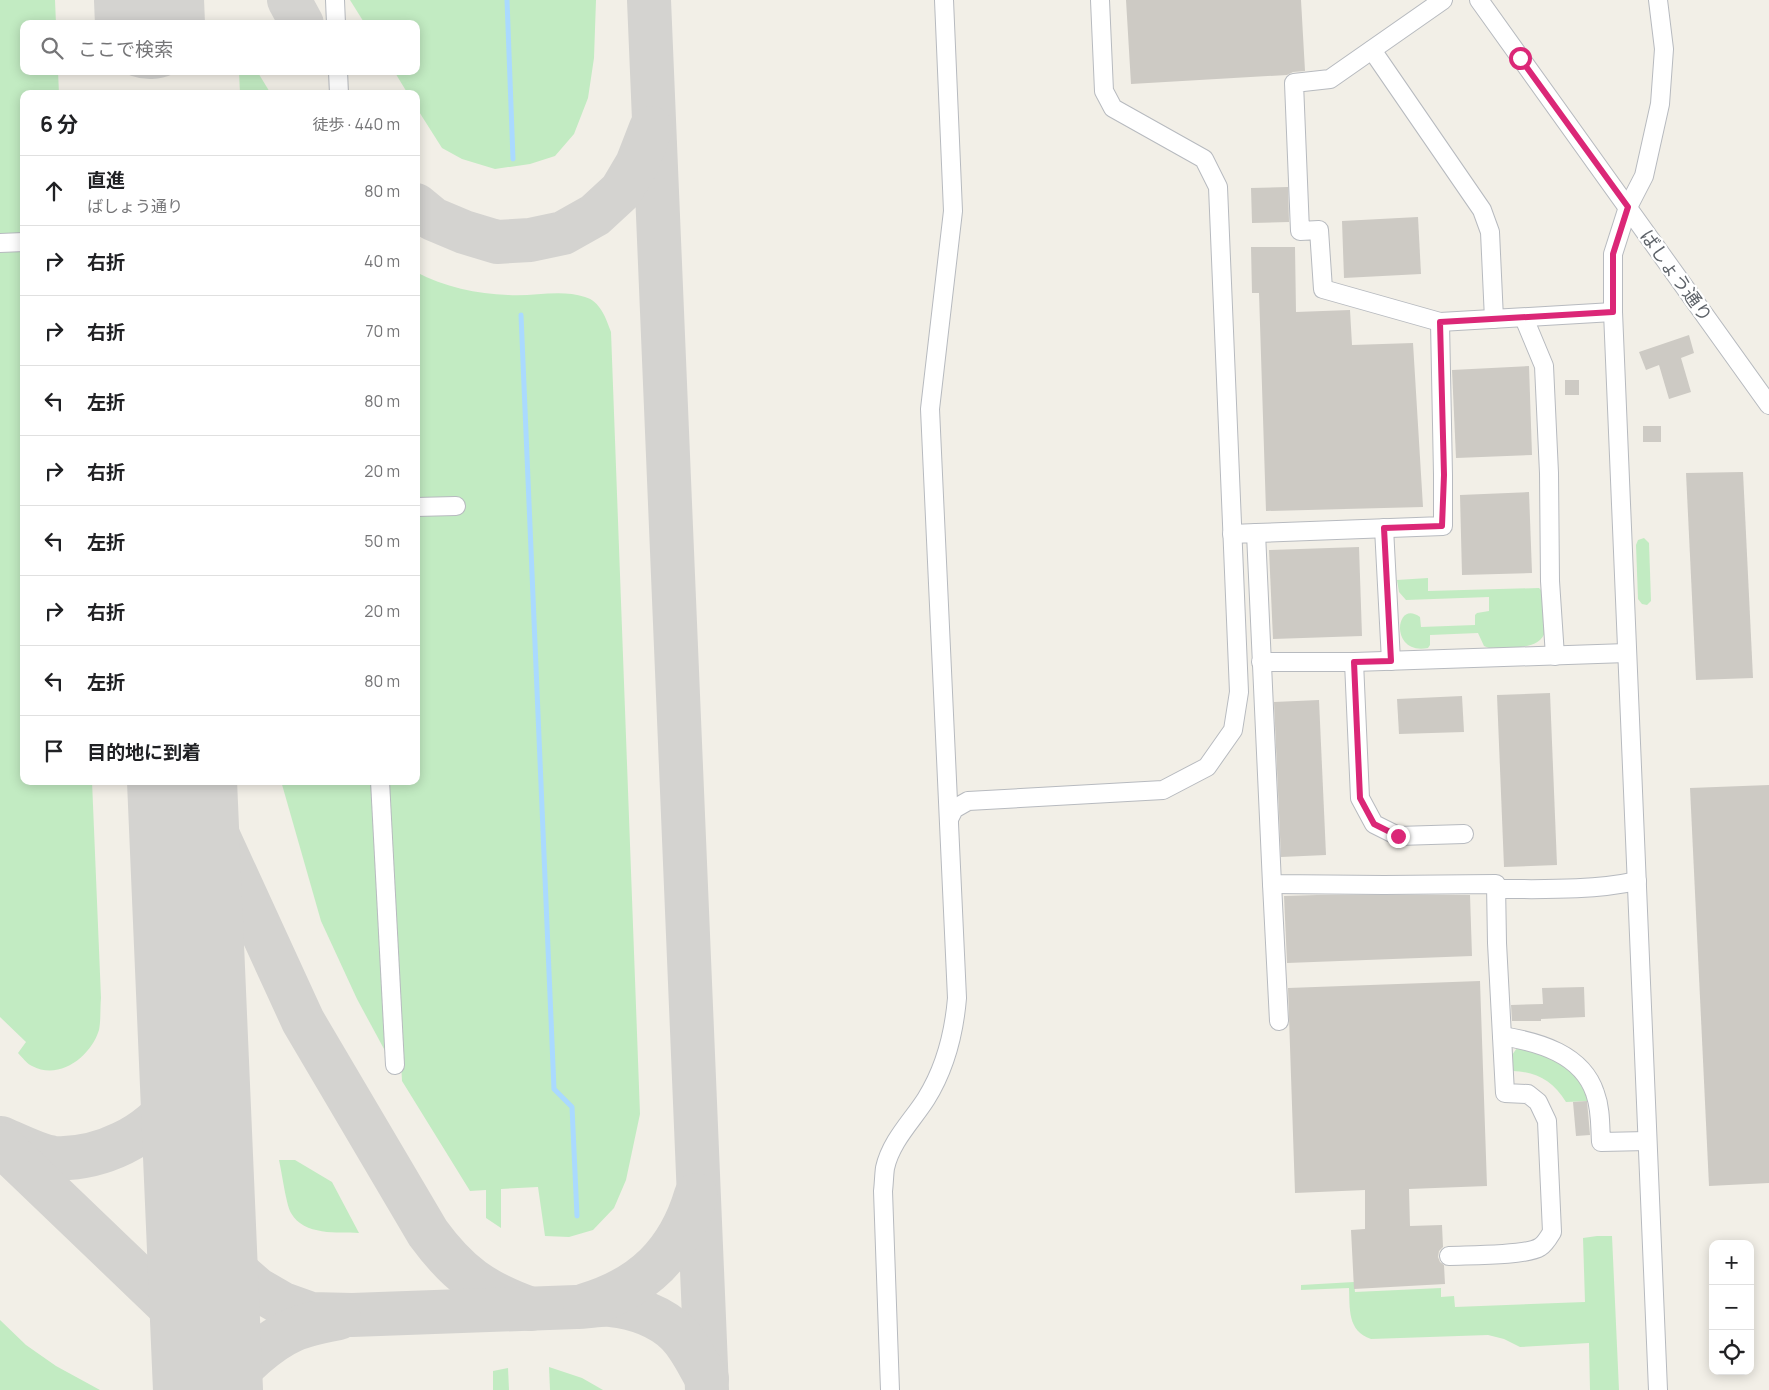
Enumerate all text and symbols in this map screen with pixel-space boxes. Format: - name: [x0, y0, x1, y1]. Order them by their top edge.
- search box: [20, 20, 420, 75]
- icon: search: [38, 34, 66, 62]
- text: ここで検索: [78, 36, 173, 62]
- route start: [1509, 47, 1532, 70]
- text: 6 分: [40, 110, 78, 138]
- text: 徒歩 · 440 m: [312, 113, 400, 135]
- text: 直進: [87, 167, 125, 193]
- icon: ahead: [40, 177, 68, 205]
- text: 80 m: [364, 180, 400, 202]
- text: ばしょう通り: [87, 195, 183, 217]
- street label: ばしょう通り: [1635, 225, 1718, 326]
- icon: right: [40, 247, 68, 275]
- text: 右折: [87, 249, 125, 275]
- text: 40 m: [364, 250, 400, 272]
- icon: right: [40, 317, 68, 345]
- text: 右折: [87, 319, 125, 345]
- text: 70 m: [365, 320, 400, 342]
- icon: left: [40, 387, 68, 415]
- text: 左折: [87, 389, 125, 415]
- text: 80 m: [364, 390, 400, 412]
- icon: right: [40, 457, 68, 485]
- text: 右折: [87, 459, 125, 485]
- text: 20 m: [364, 460, 400, 482]
- icon: left: [40, 527, 68, 555]
- text: 左折: [87, 529, 125, 555]
- text: 50 m: [364, 530, 400, 552]
- icon: right: [40, 597, 68, 625]
- text: 右折: [87, 599, 125, 625]
- text: 20 m: [364, 600, 400, 622]
- icon: left: [40, 667, 68, 695]
- text: 左折: [87, 669, 125, 695]
- text: 80 m: [364, 670, 400, 692]
- icon: arrive: [40, 737, 68, 765]
- text: 目的地に到着: [87, 739, 201, 765]
- route end: [1387, 825, 1410, 848]
- map controls: [1709, 1240, 1754, 1375]
- button: +: [1709, 1240, 1754, 1285]
- button: −: [1709, 1285, 1754, 1330]
- button: locate: [1709, 1330, 1754, 1375]

